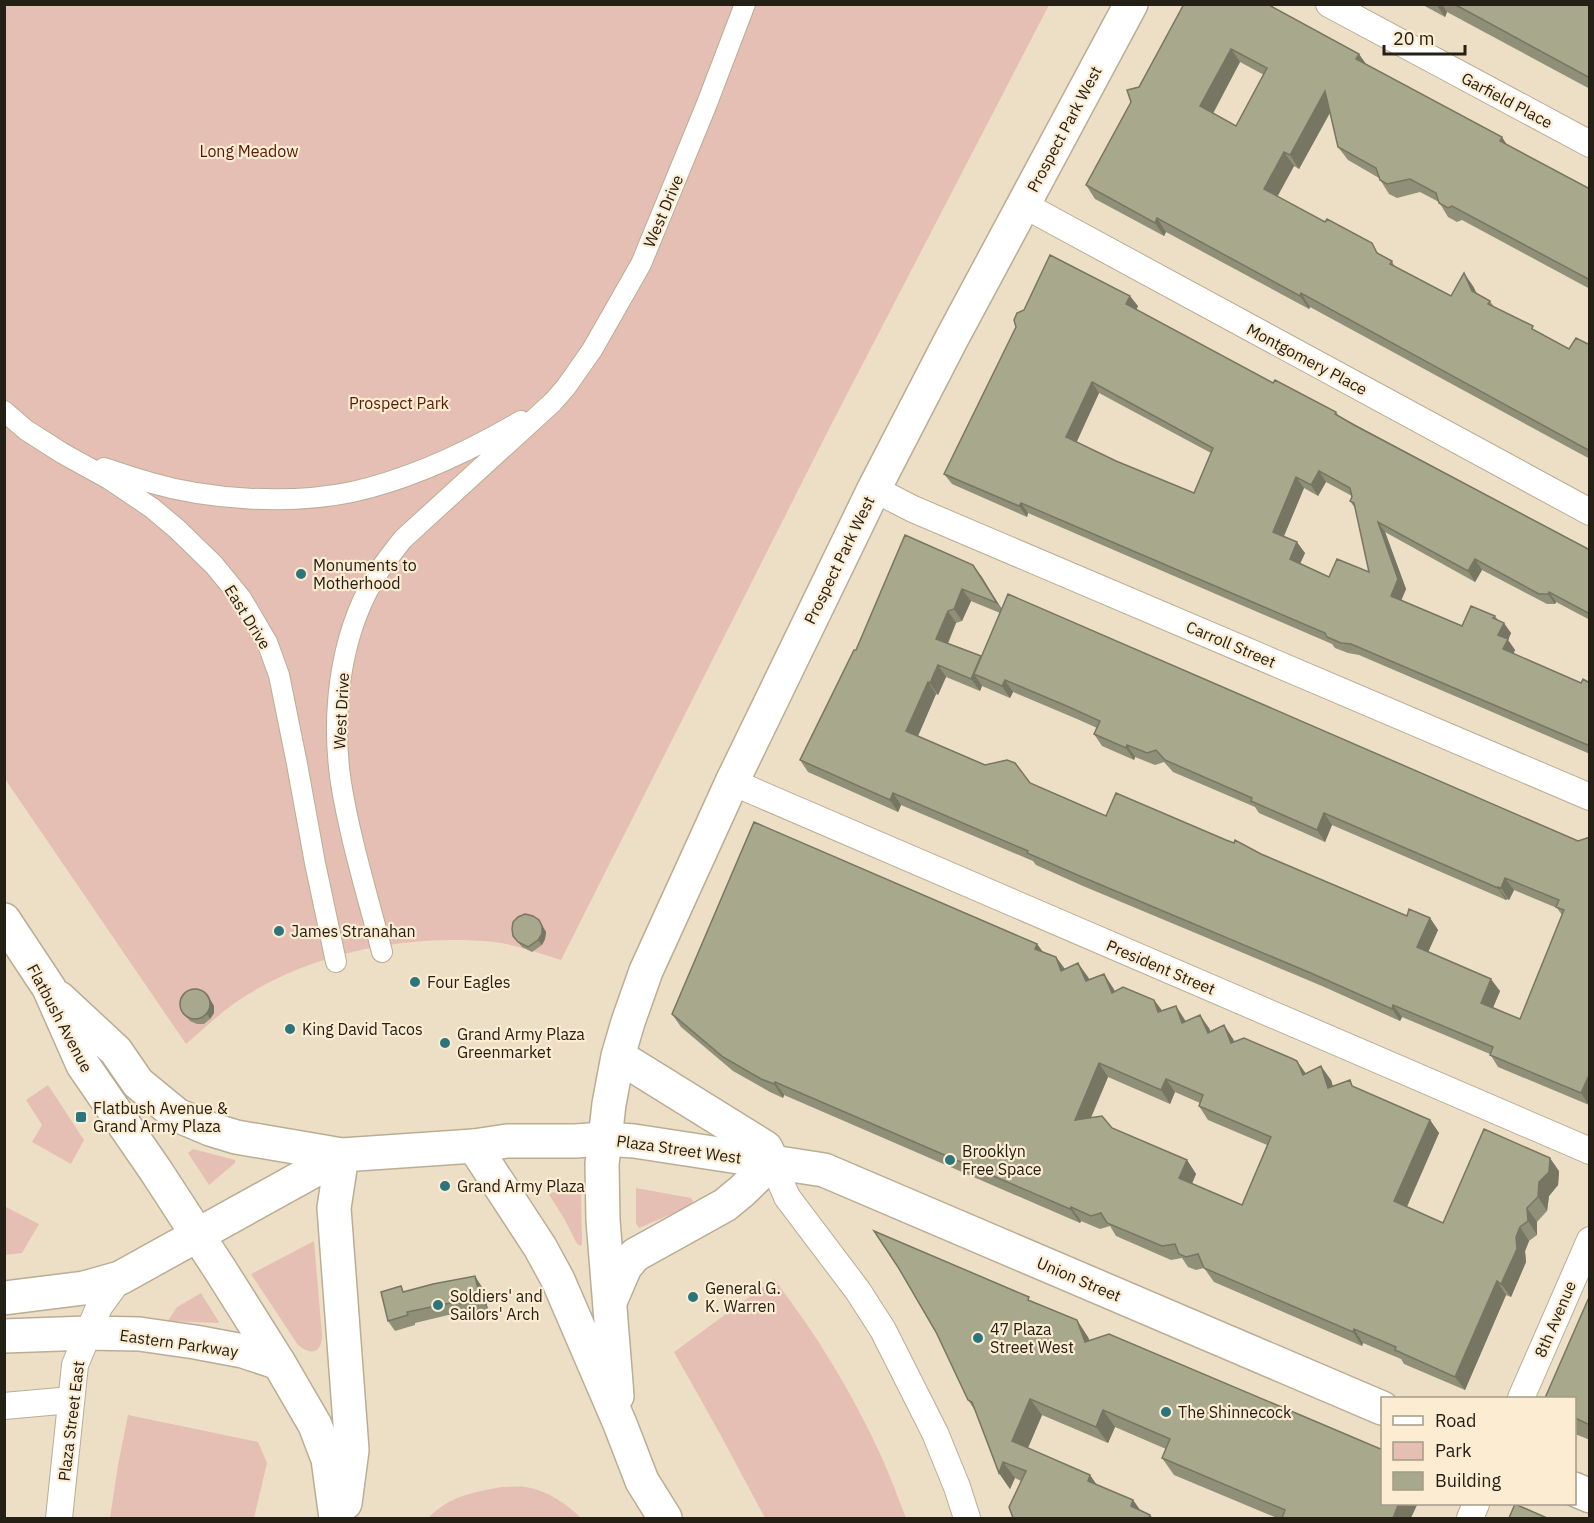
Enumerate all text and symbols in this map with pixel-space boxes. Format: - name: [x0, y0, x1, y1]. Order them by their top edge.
- scale bar: [1384, 18, 1465, 56]
- text: 20 m: [1393, 27, 1435, 50]
- street label: Prospect Park West: [1022, 63, 1106, 195]
- street label: Garfield Place: [1458, 68, 1556, 132]
- park label: Long Meadow: [200, 141, 298, 161]
- street label: West Drive: [639, 171, 687, 250]
- street label: Montgomery Place: [1243, 319, 1371, 399]
- park label: Prospect Park: [349, 393, 450, 413]
- street label: Prospect Park West: [799, 493, 879, 627]
- place label: Monuments to Motherhood: [313, 555, 417, 593]
- marker: Monuments to Motherhood: [294, 567, 308, 581]
- street label: East Drive: [220, 581, 276, 653]
- street label: Carroll Street: [1183, 616, 1279, 672]
- street label: West Drive: [329, 672, 353, 750]
- place label: James Stranahan: [291, 921, 416, 941]
- marker: James Stranahan: [272, 924, 286, 938]
- street label: President Street: [1104, 935, 1218, 999]
- street label: Flatbush Avenue: [23, 960, 97, 1076]
- place label: Four Eagles: [427, 972, 511, 992]
- marker: Four Eagles: [408, 975, 422, 989]
- place label: King David Tacos: [302, 1019, 423, 1039]
- marker: King David Tacos: [283, 1022, 297, 1036]
- place label: Grand Army Plaza Greenmarket: [457, 1024, 585, 1062]
- marker: Grand Army Plaza Greenmarket: [438, 1036, 452, 1050]
- place label: Flatbush Avenue & Grand Army Plaza: [93, 1098, 228, 1136]
- marker: Flatbush Avenue & Grand Army Plaza: [74, 1110, 88, 1124]
- street label: Plaza Street West: [615, 1130, 743, 1168]
- place label: Brooklyn Free Space: [962, 1141, 1042, 1179]
- marker: Brooklyn Free Space: [943, 1153, 957, 1167]
- place label: Grand Army Plaza: [457, 1176, 585, 1196]
- marker: Grand Army Plaza: [438, 1179, 452, 1193]
- street label: Union Street: [1034, 1252, 1124, 1306]
- street label: 8th Avenue: [1530, 1277, 1580, 1360]
- place label: General G. K. Warren: [705, 1278, 781, 1316]
- place label: Soldiers' and Sailors' Arch: [450, 1286, 543, 1324]
- marker: General G. K. Warren: [686, 1290, 700, 1304]
- marker: Soldiers' and Sailors' Arch: [431, 1298, 445, 1312]
- place label: 47 Plaza Street West: [990, 1319, 1074, 1357]
- street label: Eastern Parkway: [118, 1325, 240, 1361]
- marker: 47 Plaza Street West: [971, 1331, 985, 1345]
- street label: Plaza Street East: [54, 1360, 88, 1482]
- legend: [1381, 1397, 1576, 1505]
- place label: The Shinnecock: [1178, 1402, 1292, 1422]
- marker: The Shinnecock: [1159, 1405, 1173, 1419]
- text: Road: [1435, 1409, 1476, 1432]
- text: Park: [1435, 1439, 1472, 1462]
- text: Building: [1435, 1469, 1502, 1492]

